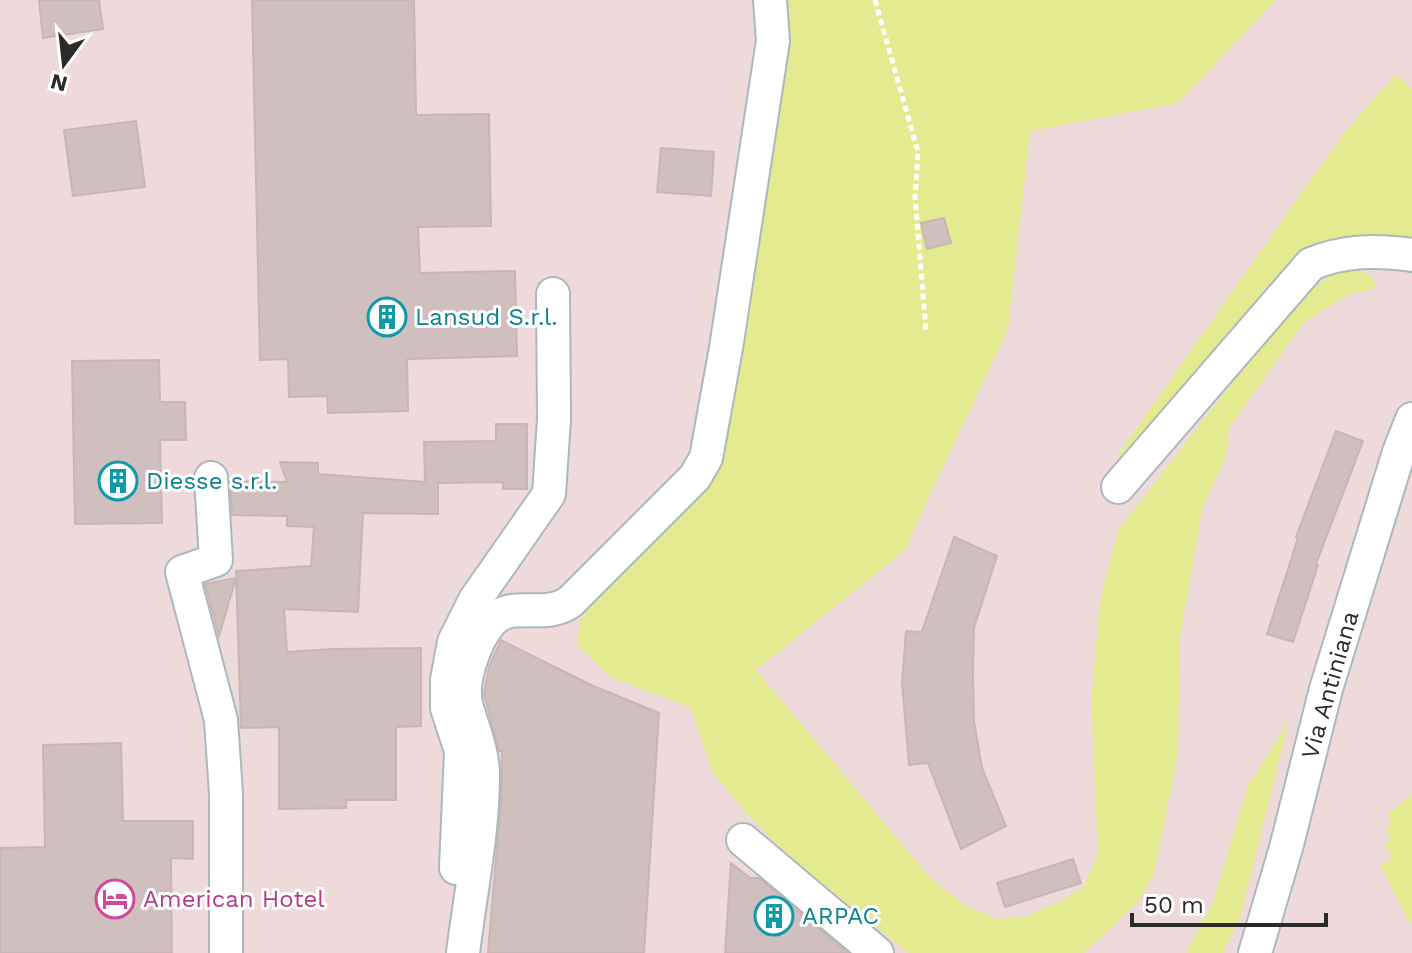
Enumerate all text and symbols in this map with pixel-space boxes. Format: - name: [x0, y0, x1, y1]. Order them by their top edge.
- north arrow: [24, 24, 104, 104]
- text: N: [48, 69, 70, 97]
- building icon: Lansud S.r.l.: [366, 296, 408, 338]
- place label: Lansud S.r.l.: [415, 303, 558, 331]
- building icon: Diesse s.r.l.: [97, 460, 139, 502]
- place label: Diesse s.r.l.: [146, 467, 277, 495]
- street label: Via Antiniana: [1296, 608, 1364, 762]
- scale bar: [1132, 877, 1326, 927]
- hotel icon: American Hotel: [94, 878, 136, 920]
- place label: American Hotel: [143, 885, 325, 913]
- text: 50 m: [1144, 891, 1204, 919]
- building icon: ARPAC: [753, 895, 795, 937]
- place label: ARPAC: [802, 902, 879, 930]

